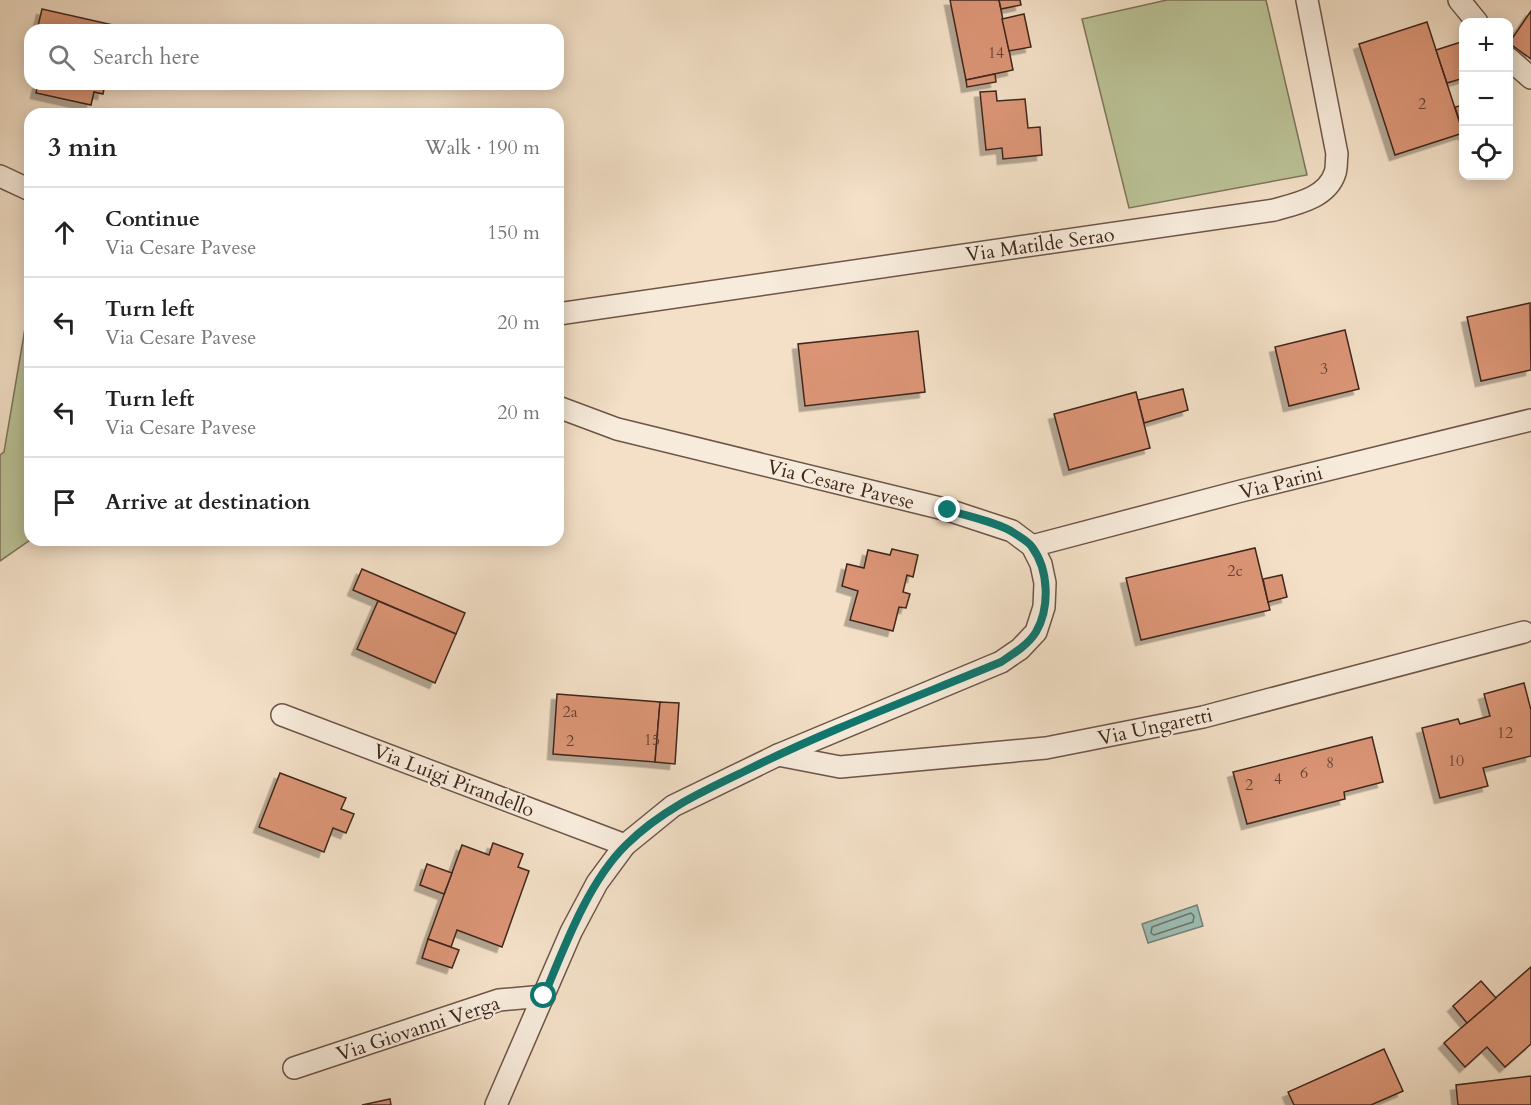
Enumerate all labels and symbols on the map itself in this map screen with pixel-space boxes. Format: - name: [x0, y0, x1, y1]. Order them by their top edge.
- house number: 14: [988, 42, 1004, 64]
- house number: 2: [1418, 93, 1426, 115]
- street label: Via Matilde Serao: [964, 221, 1116, 268]
- house number: 3: [1320, 358, 1328, 380]
- street label: Via Cesare Pavese: [764, 453, 918, 516]
- street label: Via Parini: [1237, 459, 1326, 506]
- route end: [934, 496, 960, 522]
- house number: 2c: [1227, 560, 1243, 582]
- house number: 2a: [562, 701, 578, 723]
- street label: Via Ungaretti: [1095, 701, 1215, 752]
- house number: 12: [1497, 722, 1513, 744]
- house number: 15: [644, 729, 660, 751]
- house number: 2: [566, 730, 574, 752]
- street label: Via Luigi Pirandello: [369, 737, 539, 824]
- house number: 10: [1448, 750, 1464, 772]
- house number: 8: [1326, 752, 1334, 774]
- house number: 6: [1300, 762, 1308, 784]
- house number: 4: [1274, 768, 1282, 790]
- house number: 2: [1245, 774, 1253, 796]
- route start: [530, 982, 556, 1008]
- street label: Via Giovanni Verga: [333, 989, 504, 1068]

